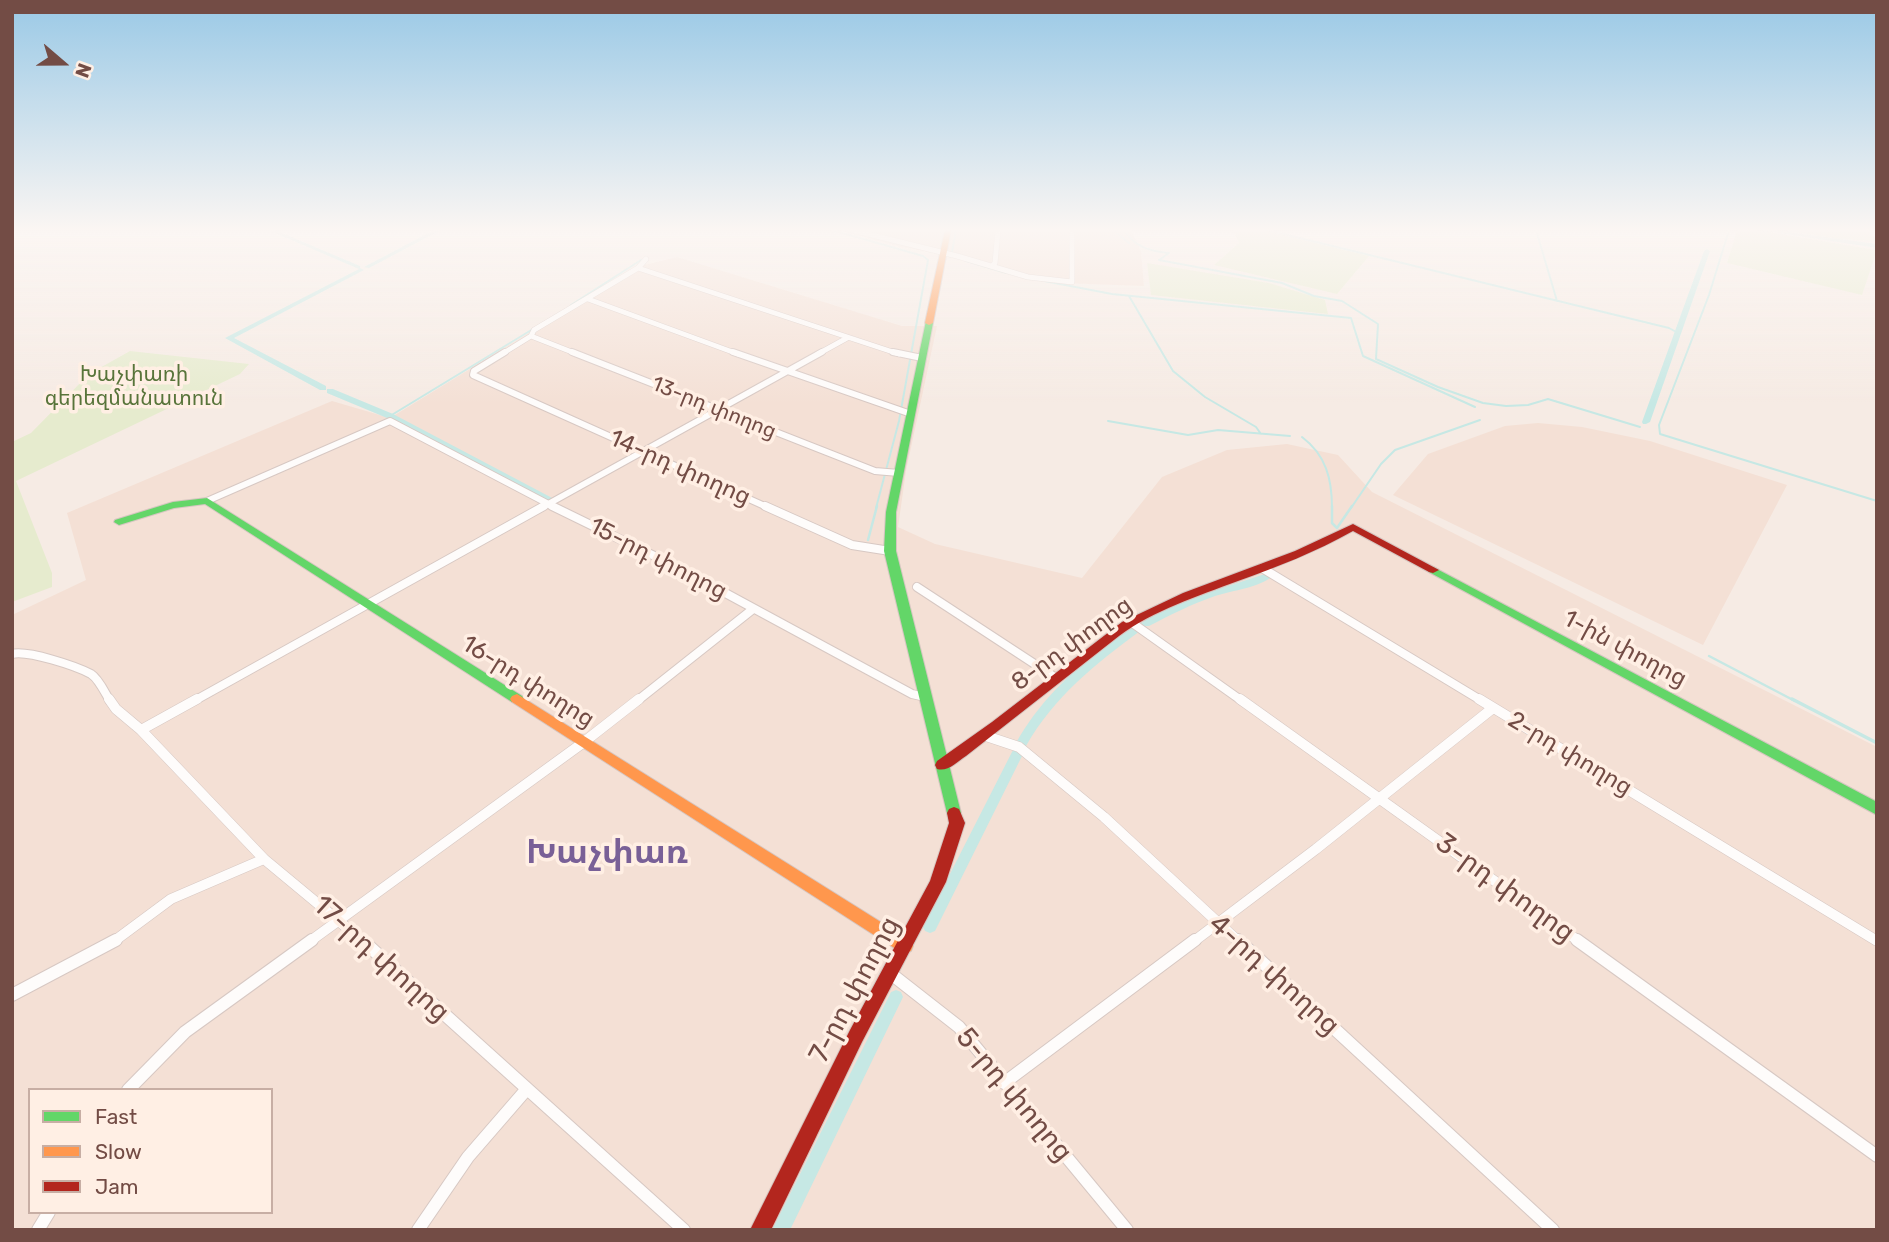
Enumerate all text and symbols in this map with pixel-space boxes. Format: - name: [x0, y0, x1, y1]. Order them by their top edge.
- north arrow: [28, 28, 98, 98]
- text: N: [70, 60, 96, 81]
- park label: Խաչփառի գերեզմանատուն: [45, 362, 223, 412]
- street label: 13-րդ փողոց: [648, 372, 780, 444]
- street label: 14-րդ փողոց: [605, 424, 755, 512]
- street label: 15-րդ փողոց: [584, 512, 732, 606]
- street label: 8-րդ փողոց: [1006, 591, 1138, 697]
- street label: 1-ին փողոց: [1558, 604, 1692, 694]
- street label: 16-րդ փողոց: [456, 630, 600, 734]
- street label: 2-րդ փողոց: [1503, 706, 1637, 802]
- street label: 3-րդ փողոց: [1429, 826, 1581, 950]
- district label: Խաչփառ: [526, 833, 688, 873]
- street label: 17-րդ փողոց: [306, 889, 456, 1029]
- street label: 4-րդ փողոց: [1202, 907, 1346, 1043]
- street label: 7-րդ փողոց: [802, 911, 908, 1069]
- street label: 5-րդ փողոց: [948, 1021, 1080, 1169]
- legend: [28, 1088, 273, 1214]
- text: Fast: [95, 1104, 137, 1129]
- text: Slow: [95, 1139, 142, 1164]
- text: Jam: [95, 1174, 139, 1199]

